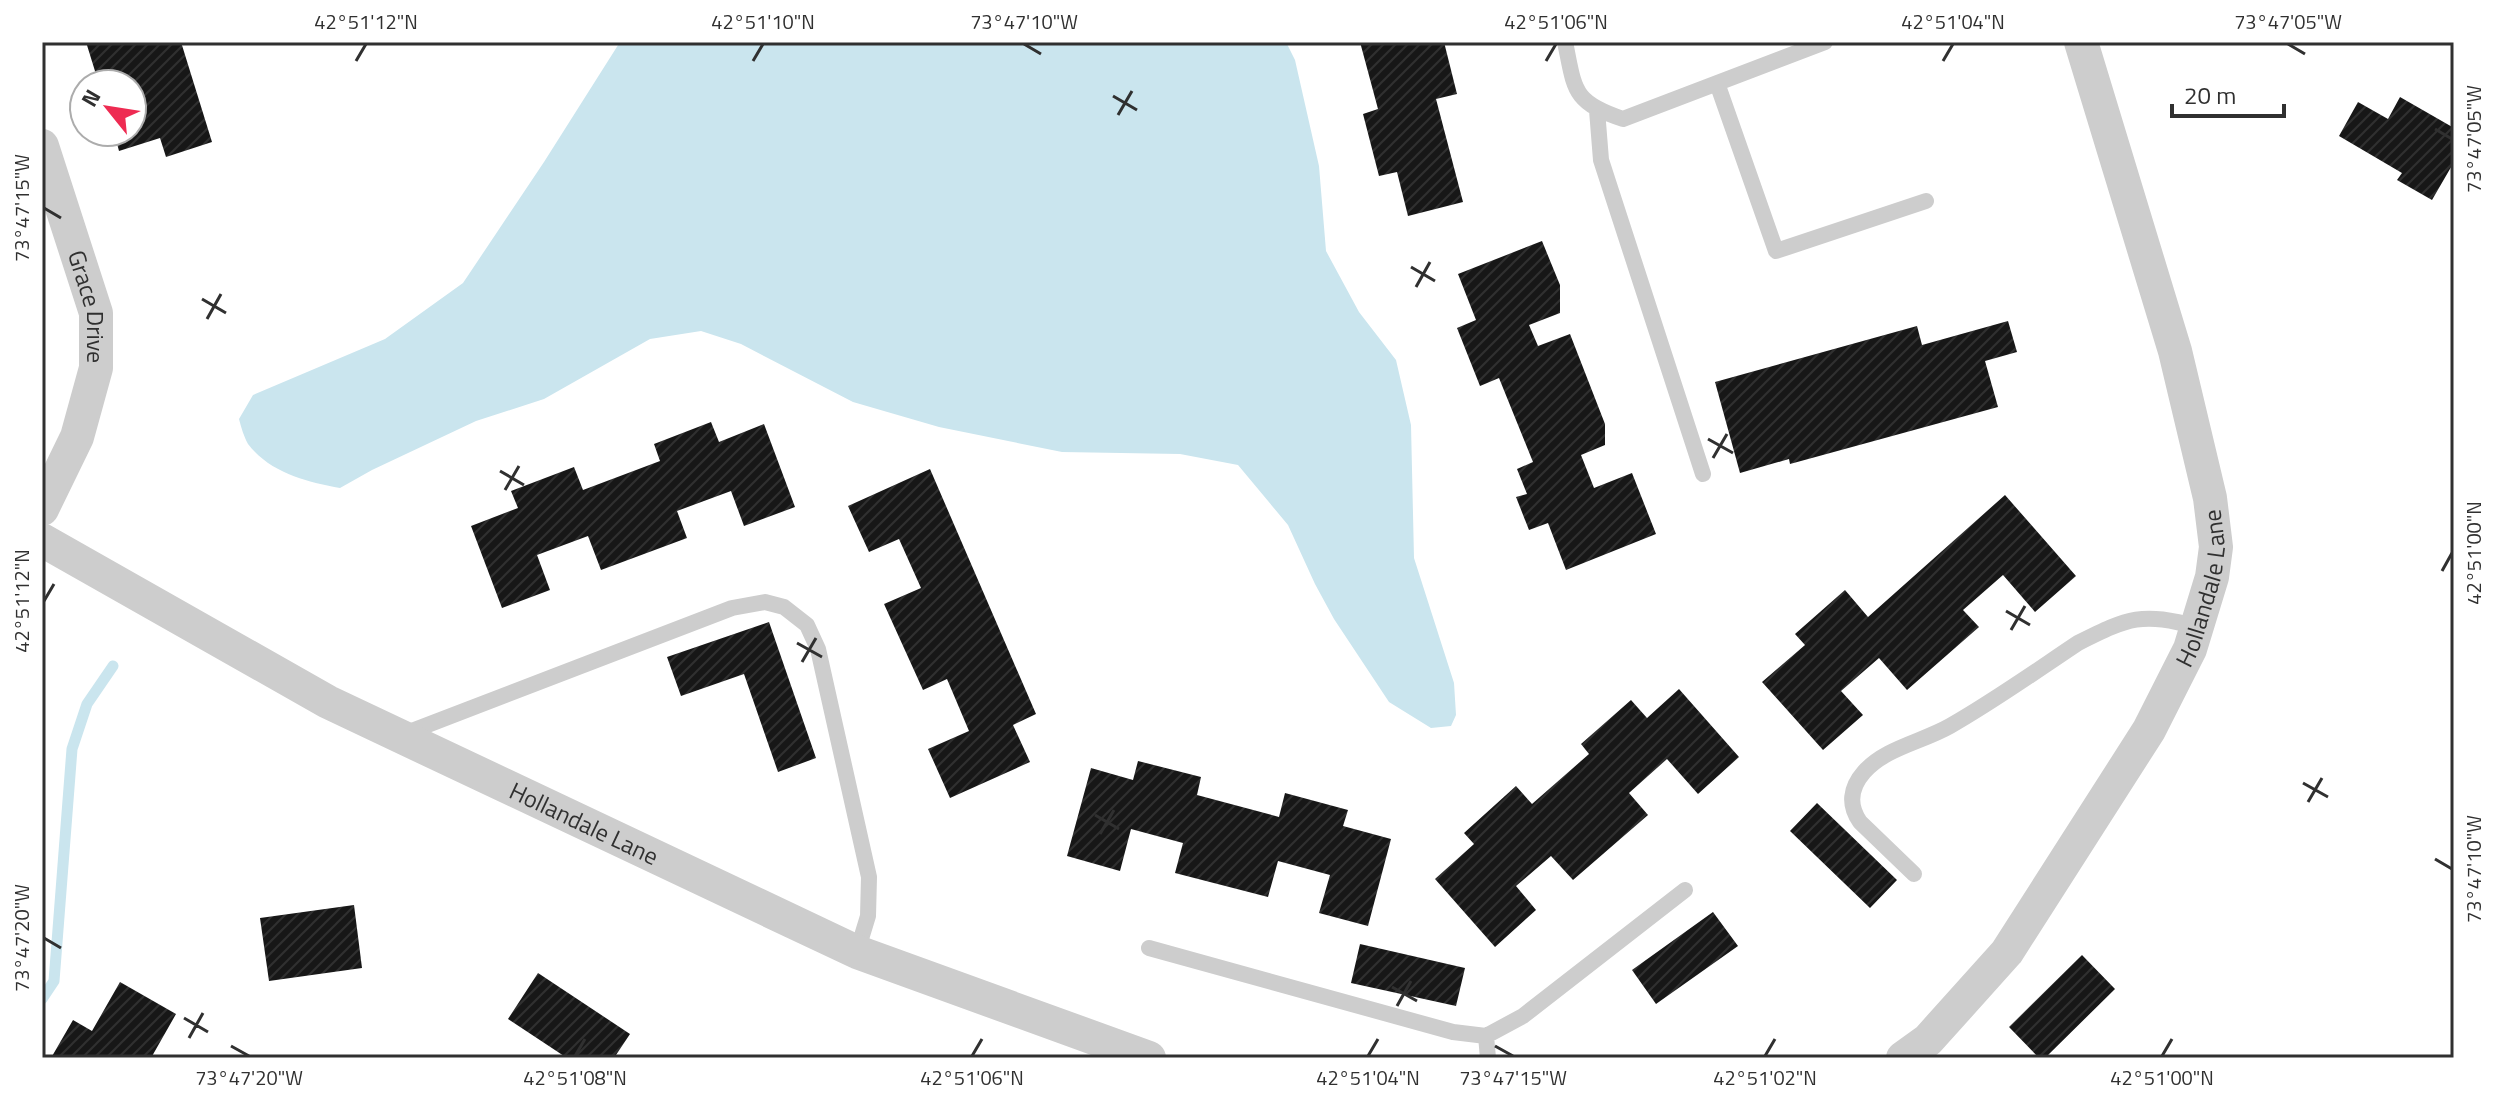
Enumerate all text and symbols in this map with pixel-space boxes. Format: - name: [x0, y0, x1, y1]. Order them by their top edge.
- text: 42°51'12"N: [314, 6, 418, 37]
- text: 42°51'10"N: [711, 6, 815, 37]
- text: 73°47'10"W: [970, 6, 1078, 37]
- text: 42°51'06"N: [1504, 6, 1608, 37]
- text: 42°51'04"N: [1901, 6, 2005, 37]
- text: 73°47'05"W: [2234, 6, 2342, 37]
- north arrow: [68, 68, 148, 148]
- scale bar: [2172, 68, 2284, 118]
- text: 20 m: [2184, 77, 2236, 113]
- text: N: [72, 83, 109, 113]
- text: 73°47'05"W: [2458, 85, 2489, 193]
- text: 73°47'15"W: [6, 154, 37, 262]
- street label: Grace Drive: [59, 245, 114, 363]
- text: 42°51'00"N: [2458, 501, 2489, 605]
- street label: Hollandale Lane: [2166, 508, 2234, 673]
- text: 42°51'12"N: [6, 549, 37, 653]
- street label: Hollandale Lane: [504, 772, 665, 874]
- text: 73°47'10"W: [2458, 815, 2489, 923]
- text: 73°47'20"W: [6, 884, 37, 992]
- text: 73°47'20"W: [195, 1062, 303, 1093]
- text: 42°51'08"N: [523, 1062, 627, 1093]
- text: 42°51'06"N: [920, 1062, 1024, 1093]
- text: 42°51'04"N: [1316, 1062, 1420, 1093]
- text: 73°47'15"W: [1459, 1062, 1567, 1093]
- text: 42°51'02"N: [1713, 1062, 1817, 1093]
- text: 42°51'00"N: [2110, 1062, 2214, 1093]

